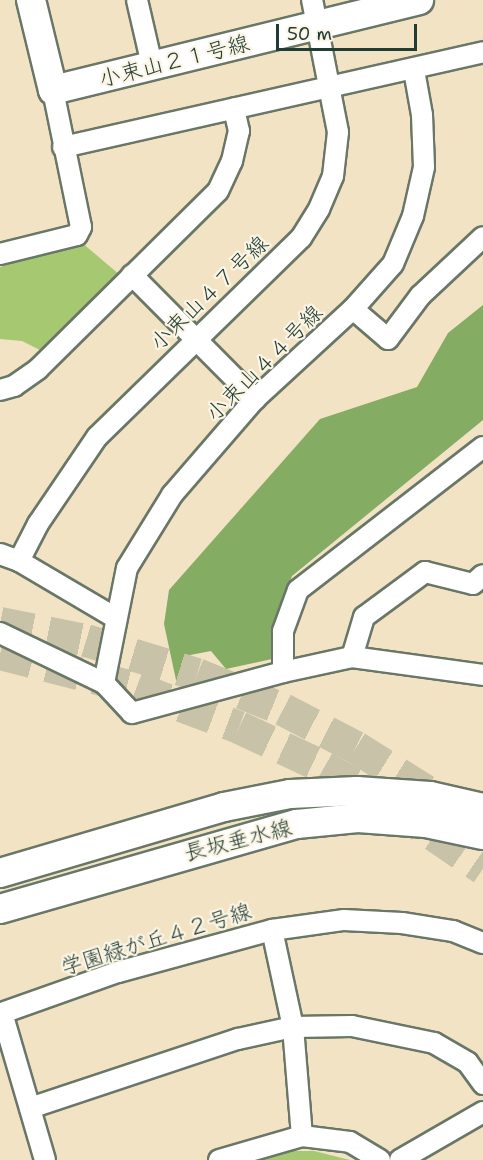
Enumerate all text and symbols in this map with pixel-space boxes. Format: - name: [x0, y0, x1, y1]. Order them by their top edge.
- scale bar: [279, 12, 420, 50]
- text: 50 m: [287, 22, 332, 46]
- street label: 小束山２１号線: [96, 30, 252, 92]
- street label: 小束山４７号線: [144, 230, 274, 356]
- street label: 小束山４４号線: [200, 299, 328, 427]
- street label: 長坂垂水線: [181, 814, 295, 866]
- street label: 学園緑が丘４２号線: [57, 897, 255, 981]

